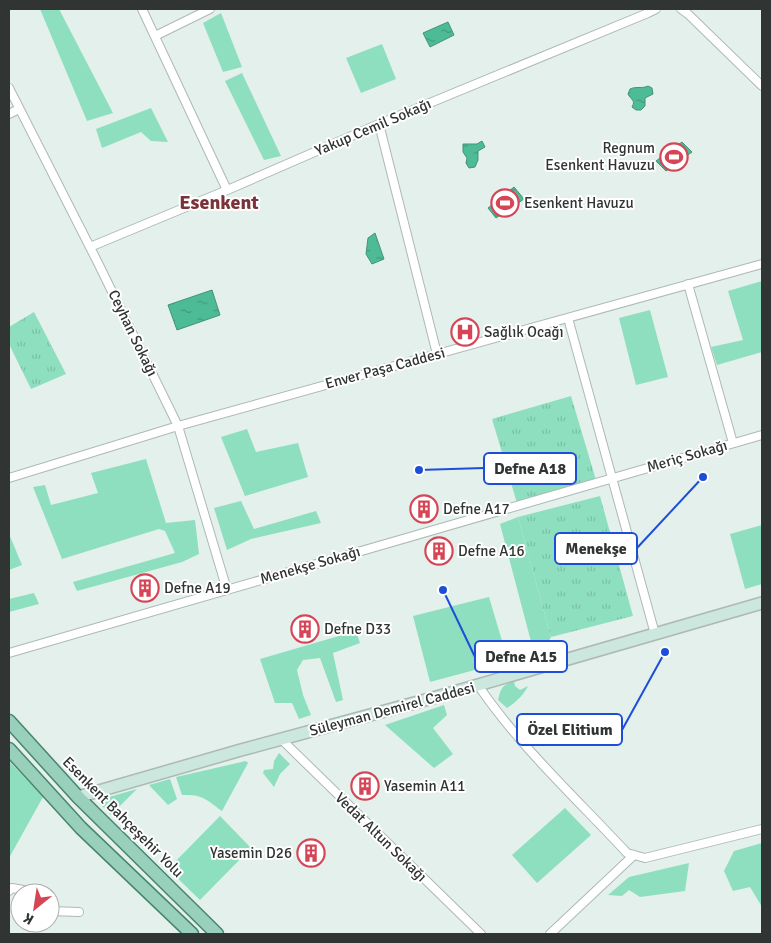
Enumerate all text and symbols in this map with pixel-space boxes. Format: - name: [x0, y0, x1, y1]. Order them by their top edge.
- street label: Yakup Cemil Sokağı: [312, 94, 434, 160]
- place label: Regnum Esenkent Havuzu: [545, 139, 655, 174]
- sports icon: Regnum Esenkent Havuzu: [659, 142, 689, 172]
- sports icon: Esenkent Havuzu: [490, 188, 520, 218]
- district label: Esenkent: [179, 190, 259, 215]
- place label: Esenkent Havuzu: [524, 194, 634, 212]
- street label: Ceyhan Sokağı: [104, 287, 162, 379]
- hospital icon: Sağlık Ocağı: [450, 317, 480, 347]
- place label: Sağlık Ocağı: [484, 323, 564, 341]
- street label: Enver Paşa Caddesi: [323, 343, 447, 393]
- street label: Meriç Sokağı: [645, 436, 729, 476]
- callout: Defne A18: [484, 453, 576, 484]
- text: Defne A18: [494, 459, 566, 479]
- building icon: Defne A17: [409, 494, 439, 524]
- place label: Defne A17: [443, 500, 510, 518]
- callout: Menekşe: [555, 533, 637, 564]
- building icon: Defne A16: [424, 536, 454, 566]
- text: Menekşe: [565, 539, 627, 559]
- street label: Menekşe Sokağı: [258, 542, 362, 588]
- place label: Defne A16: [458, 542, 525, 560]
- building icon: Defne A19: [130, 573, 160, 603]
- place label: Defne A19: [164, 579, 231, 597]
- building icon: Defne D33: [290, 614, 320, 644]
- place label: Defne D33: [324, 620, 391, 638]
- callout: Defne A15: [475, 641, 567, 672]
- text: Defne A15: [485, 647, 557, 667]
- street label: Süleyman Demirel Caddesi: [307, 678, 477, 740]
- callout: Özel Elitium: [517, 714, 622, 745]
- text: Özel Elitium: [527, 720, 613, 740]
- street label: Esenkent Bahçeşehir Yolu: [59, 753, 187, 881]
- building icon: Yasemin A11: [350, 771, 380, 801]
- place label: Yasemin A11: [384, 777, 465, 795]
- street label: Vedat Altun Sokağı: [331, 789, 431, 885]
- building icon: Yasemin D26: [296, 838, 326, 868]
- place label: Yasemin D26: [210, 844, 292, 862]
- north arrow: [10, 883, 60, 933]
- text: K: [20, 909, 37, 928]

